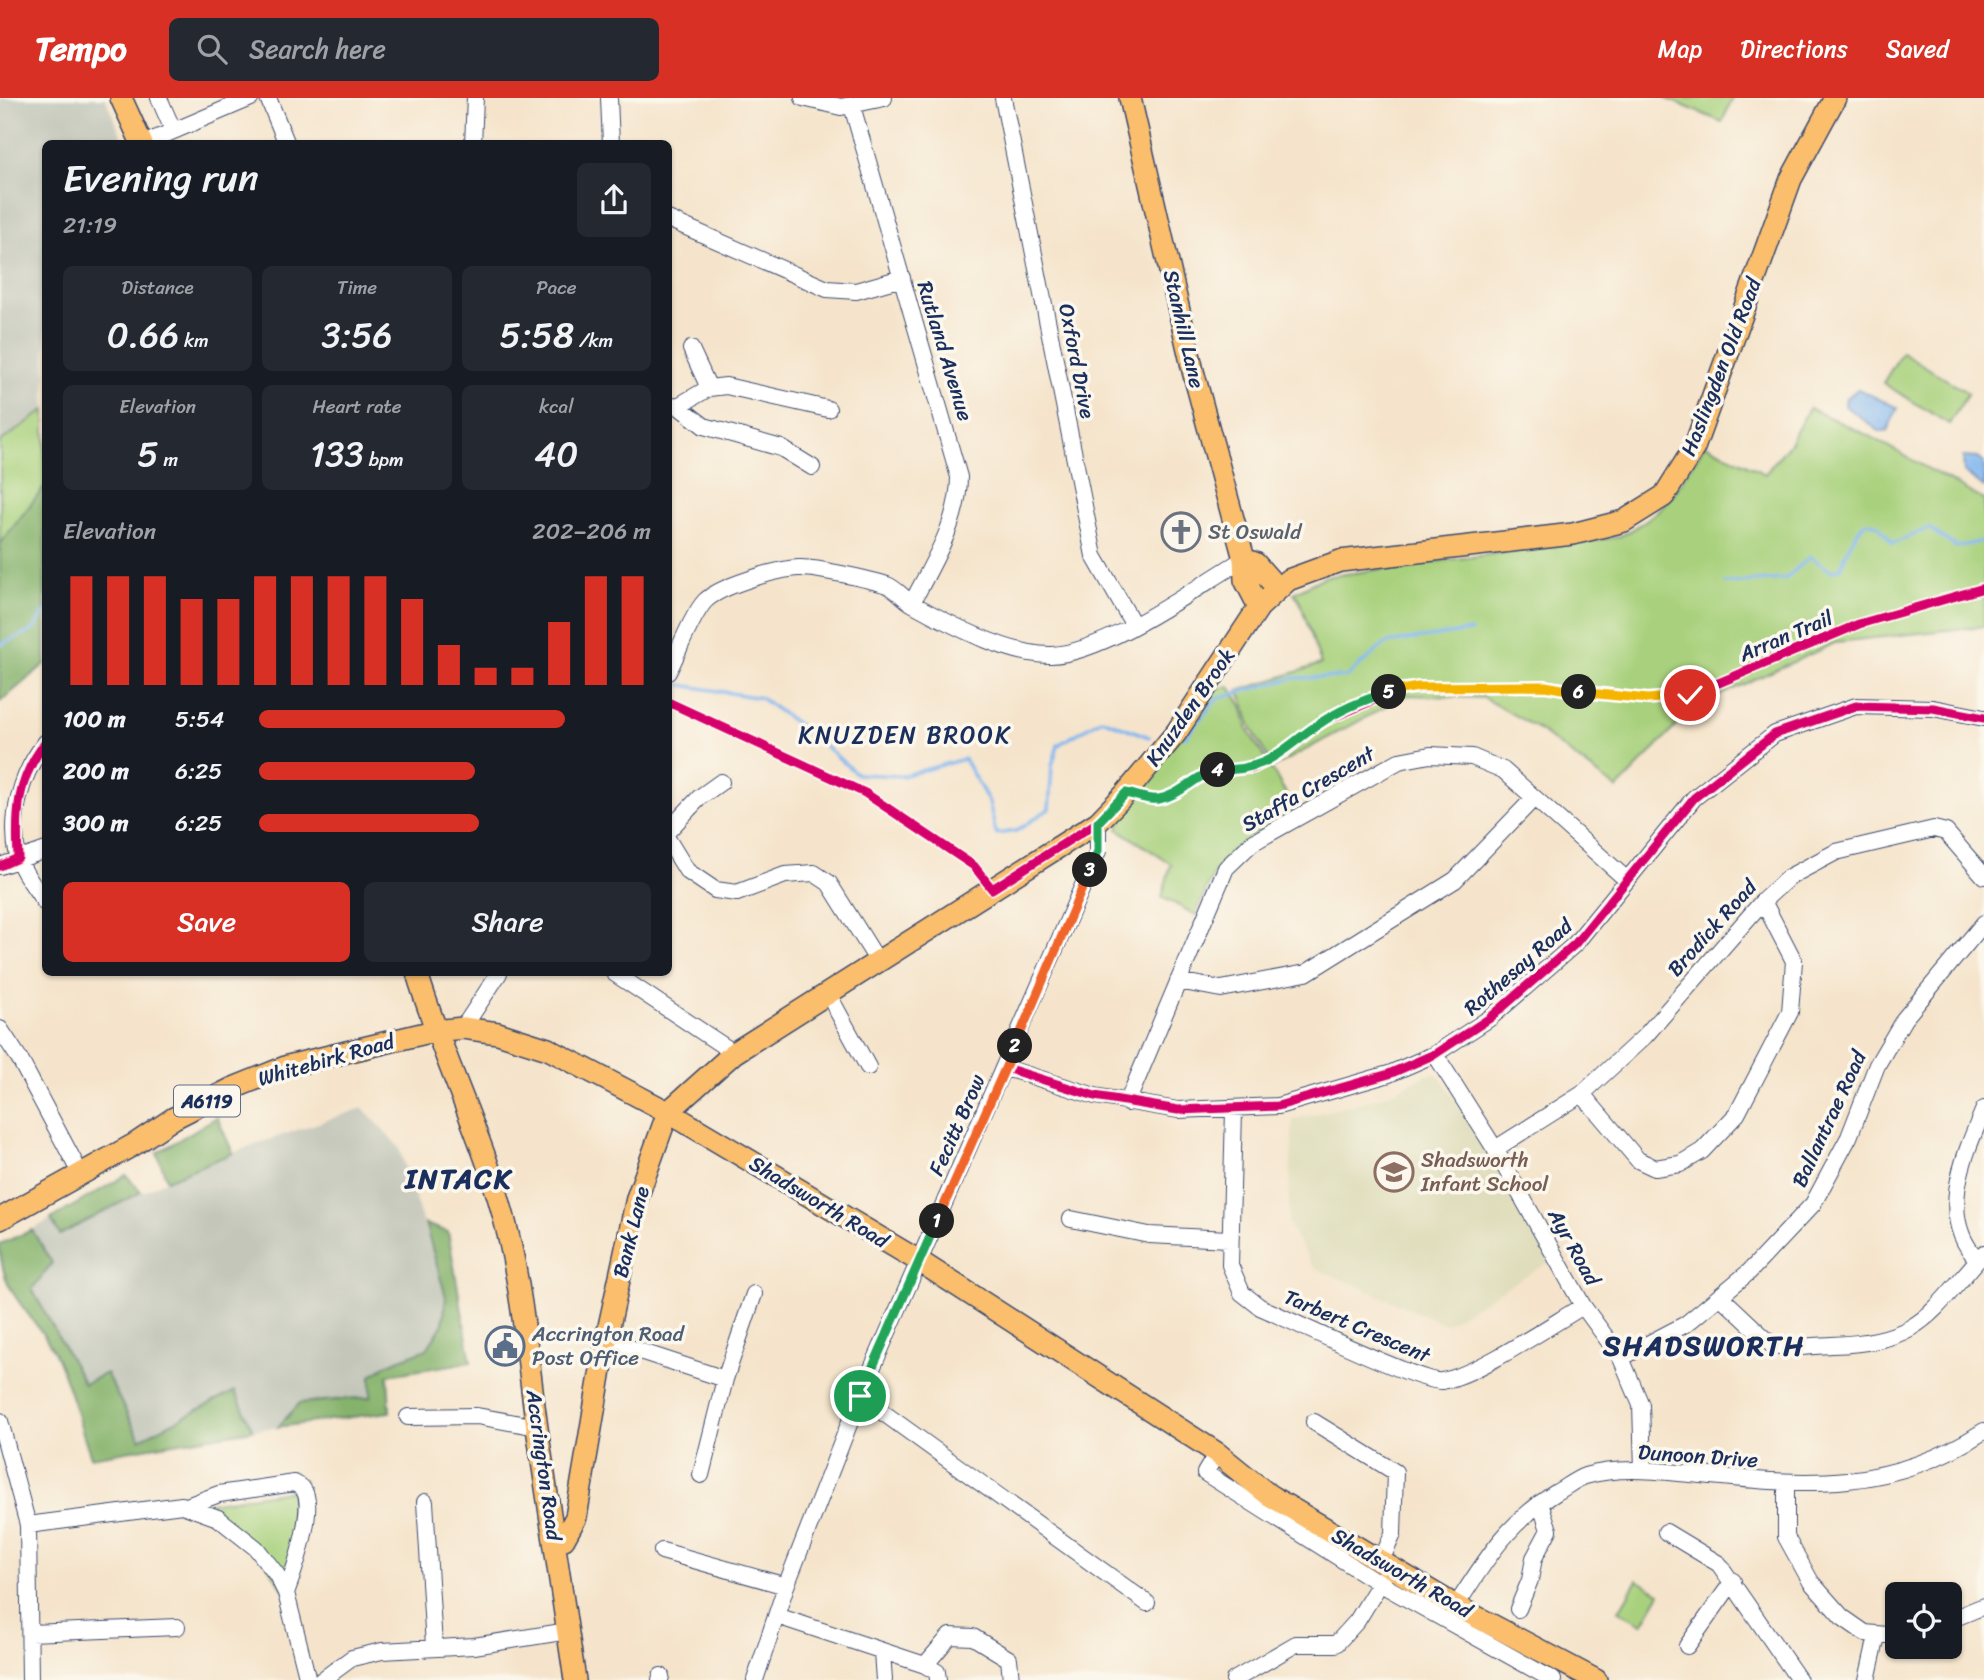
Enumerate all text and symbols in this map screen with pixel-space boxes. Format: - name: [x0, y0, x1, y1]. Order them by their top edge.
- search box: [169, 18, 659, 81]
- text: Tempo: [35, 20, 127, 78]
- text: Search here: [249, 26, 386, 72]
- text: Map: [1658, 28, 1702, 70]
- text: Directions: [1740, 28, 1848, 70]
- text: Saved: [1886, 28, 1949, 70]
- icon: search: [193, 30, 231, 68]
- text: Evening run: [63, 145, 259, 212]
- button: share: [577, 163, 651, 237]
- text: 21:19: [63, 205, 117, 246]
- street label: Stanhill Lane: [1152, 266, 1216, 392]
- text: Distance: [122, 271, 194, 304]
- text: Time: [337, 271, 377, 304]
- text: Pace: [536, 271, 576, 304]
- street label: Haslingden Old Road: [1670, 271, 1773, 462]
- street label: Rutland Avenue: [906, 276, 984, 426]
- street label: Oxford Drive: [1047, 300, 1107, 422]
- text: 0.66: [107, 304, 179, 366]
- text: 3:56: [321, 304, 393, 366]
- text: 5:58: [500, 304, 574, 366]
- text: km: [179, 324, 209, 357]
- text: /km: [574, 324, 613, 357]
- text: Elevation: [119, 390, 196, 423]
- text: Heart rate: [312, 390, 402, 423]
- text: kcal: [539, 390, 574, 423]
- text: 5: [137, 423, 159, 485]
- text: 133: [310, 423, 364, 485]
- text: 40: [534, 423, 578, 485]
- text: m: [159, 443, 178, 476]
- text: bpm: [364, 443, 404, 476]
- text: Elevation: [63, 511, 156, 552]
- text: 202–206 m: [532, 511, 651, 552]
- church icon: St Oswald: [1160, 511, 1202, 553]
- place label: St Oswald: [1208, 513, 1303, 551]
- street label: Arran Trail: [1732, 599, 1840, 673]
- street label: Knuzden Brook: [1135, 640, 1245, 774]
- pin: [1660, 665, 1720, 725]
- pin: 5: [1372, 674, 1406, 710]
- pin: 6: [1562, 674, 1596, 710]
- text: 5: [1383, 675, 1394, 708]
- text: 6: [1573, 675, 1584, 708]
- icon: check: [1671, 676, 1709, 714]
- text: 100 m: [63, 699, 126, 740]
- text: 5:54: [175, 699, 224, 740]
- district label: KNUZDEN BROOK: [798, 714, 1012, 756]
- street label: Staffa Crescent: [1234, 735, 1383, 843]
- text: 200 m: [63, 751, 129, 792]
- text: 6:25: [175, 751, 222, 792]
- pin: 4: [1200, 752, 1236, 788]
- text: 4: [1212, 753, 1223, 786]
- text: 300 m: [63, 803, 128, 844]
- text: 6:25: [175, 803, 222, 844]
- pin: 3: [1072, 852, 1108, 888]
- text: 3: [1084, 853, 1095, 886]
- street label: Brodick Road: [1657, 869, 1768, 986]
- button: Save: [63, 882, 350, 962]
- button: Share: [364, 882, 651, 962]
- street label: Rothesay Road: [1455, 907, 1583, 1026]
- street label: Whitebirk Road: [253, 1022, 400, 1098]
- pin: 2: [998, 1028, 1032, 1063]
- text: 2: [1009, 1029, 1020, 1062]
- street label: Ballantrae Road: [1781, 1042, 1878, 1194]
- street label: Fecitt Brow: [918, 1067, 997, 1182]
- road number: A6119: [174, 1085, 240, 1116]
- place label: Shadsworth Infant School: [1420, 1141, 1549, 1203]
- street label: Shadsworth Road: [742, 1145, 898, 1260]
- school or university icon: Shadsworth Infant School: [1373, 1151, 1415, 1193]
- district label: INTACK: [403, 1154, 513, 1203]
- street label: Bank Lane: [601, 1182, 661, 1282]
- street label: Ayr Road: [1537, 1200, 1612, 1295]
- pin: 1: [920, 1204, 954, 1238]
- text: 1: [932, 1204, 941, 1237]
- street label: Tarbert Crescent: [1278, 1278, 1437, 1375]
- place label: Accrington Road Post Office: [531, 1315, 686, 1377]
- district label: SHADSWORTH: [1602, 1321, 1805, 1370]
- public building icon: Accrington Road Post Office: [484, 1325, 526, 1367]
- pin: [830, 1366, 890, 1426]
- icon: arrive: [841, 1377, 879, 1415]
- street label: Accrington Road: [514, 1386, 574, 1545]
- street label: Dunoon Drive: [1637, 1433, 1760, 1479]
- street label: Shadsworth Road: [1324, 1517, 1482, 1630]
- map controls: [1885, 1582, 1962, 1659]
- button: locate: [1885, 1582, 1962, 1659]

